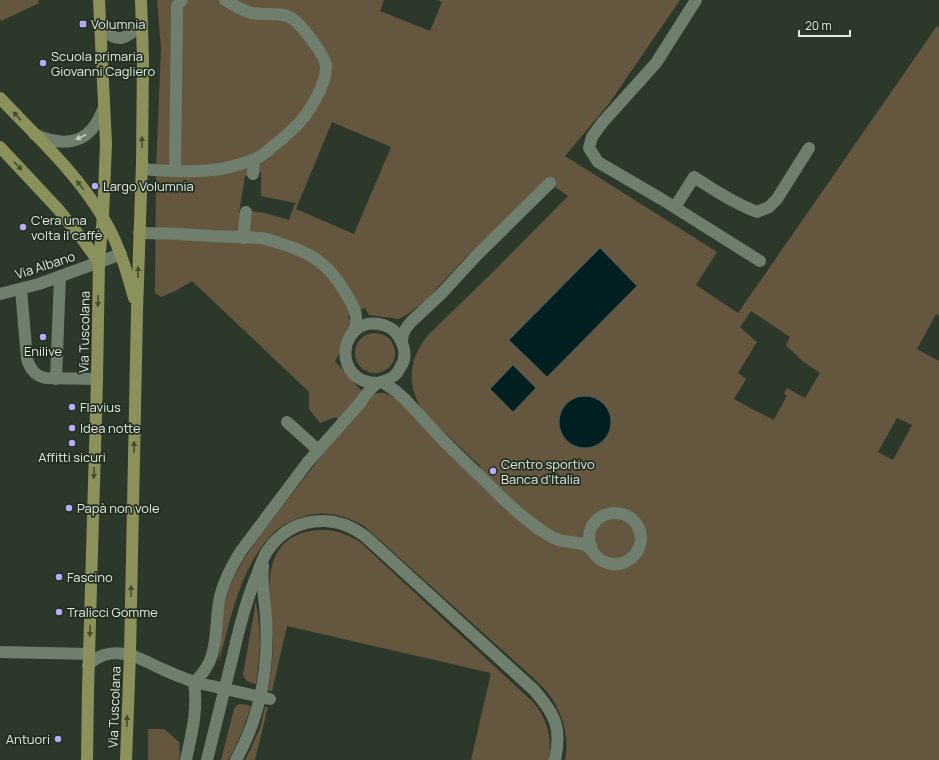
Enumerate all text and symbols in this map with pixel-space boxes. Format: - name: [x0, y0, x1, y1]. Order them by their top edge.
- scale bar: [799, 12, 850, 38]
- place label: Volumnia: [91, 15, 146, 33]
- text: 20 m: [805, 17, 832, 34]
- marker: Volumnia: [78, 19, 88, 29]
- place label: Scuola primaria Giovanni Cagliero: [51, 47, 156, 80]
- marker: Scuola primaria Giovanni Cagliero: [38, 58, 48, 68]
- one-way arrow: [12, 111, 22, 121]
- one-way arrow: [75, 134, 87, 140]
- one-way arrow: [139, 135, 145, 148]
- one-way arrow: [13, 161, 23, 171]
- place label: Largo Volumnia: [103, 177, 194, 195]
- one-way arrow: [76, 179, 85, 190]
- marker: Largo Volumnia: [90, 181, 100, 191]
- place label: C'era una volta il caffè: [31, 211, 103, 244]
- marker: C'era una volta il caffè: [18, 222, 28, 232]
- street label: Via Albano: [13, 247, 78, 283]
- one-way arrow: [135, 266, 142, 278]
- street label: Via Tuscolana: [74, 291, 94, 373]
- one-way arrow: [95, 295, 102, 307]
- marker: Enilive: [38, 332, 48, 342]
- place label: Enilive: [24, 342, 62, 360]
- place label: Flavius: [80, 398, 121, 416]
- marker: Flavius: [67, 402, 77, 412]
- place label: Idea notte: [80, 419, 141, 437]
- marker: Idea notte: [67, 423, 77, 433]
- marker: Affitti sicuri: [67, 438, 77, 448]
- one-way arrow: [131, 440, 137, 453]
- place label: Affitti sicuri: [38, 448, 106, 466]
- place label: Centro sportivo Banca d'Italia: [501, 455, 595, 488]
- marker: Centro sportivo Banca d'Italia: [488, 466, 498, 476]
- one-way arrow: [91, 467, 97, 480]
- place label: Papà non vole: [77, 499, 160, 517]
- marker: Papà non vole: [64, 503, 74, 513]
- place label: Fascino: [67, 568, 113, 586]
- marker: Fascino: [54, 572, 64, 582]
- one-way arrow: [128, 584, 134, 597]
- place label: Tralicci Gomme: [67, 603, 158, 621]
- marker: Tralicci Gomme: [54, 607, 64, 617]
- one-way arrow: [86, 625, 93, 637]
- street label: Via Tuscolana: [104, 666, 124, 748]
- one-way arrow: [124, 715, 131, 727]
- place label: Antuori: [6, 730, 50, 748]
- marker: Antuori: [53, 734, 63, 744]

